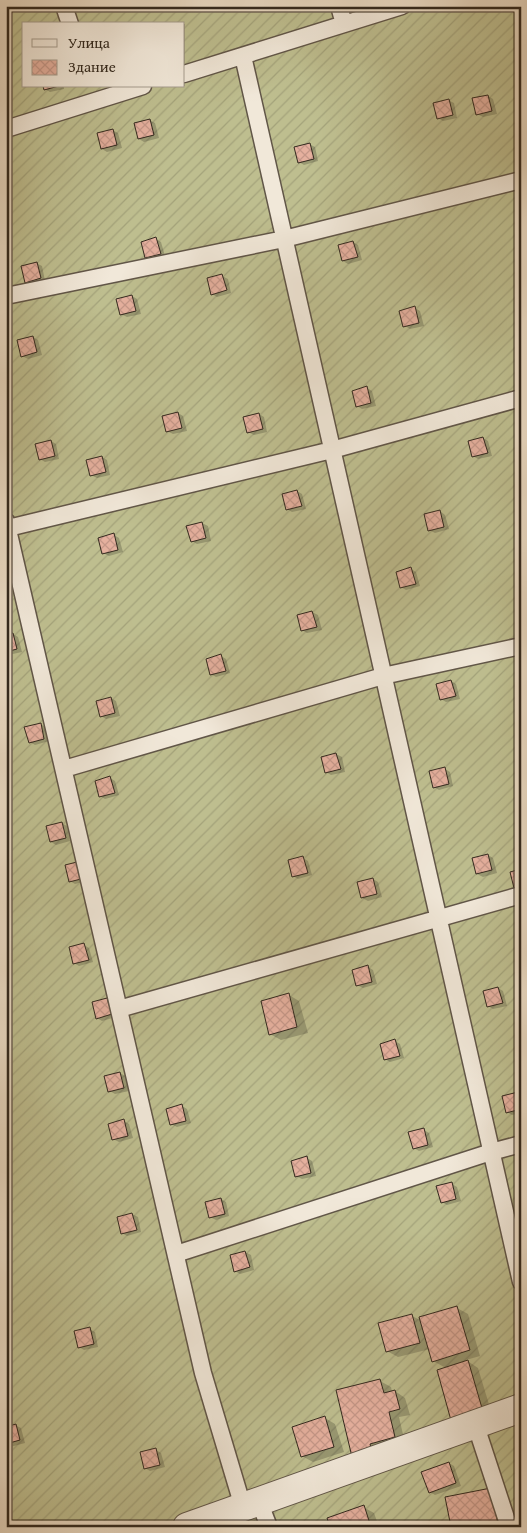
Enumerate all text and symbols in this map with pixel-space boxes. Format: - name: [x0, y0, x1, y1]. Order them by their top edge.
- legend: [22, 22, 185, 88]
- text: Улица: [68, 32, 111, 53]
- text: Здание: [68, 56, 116, 77]

